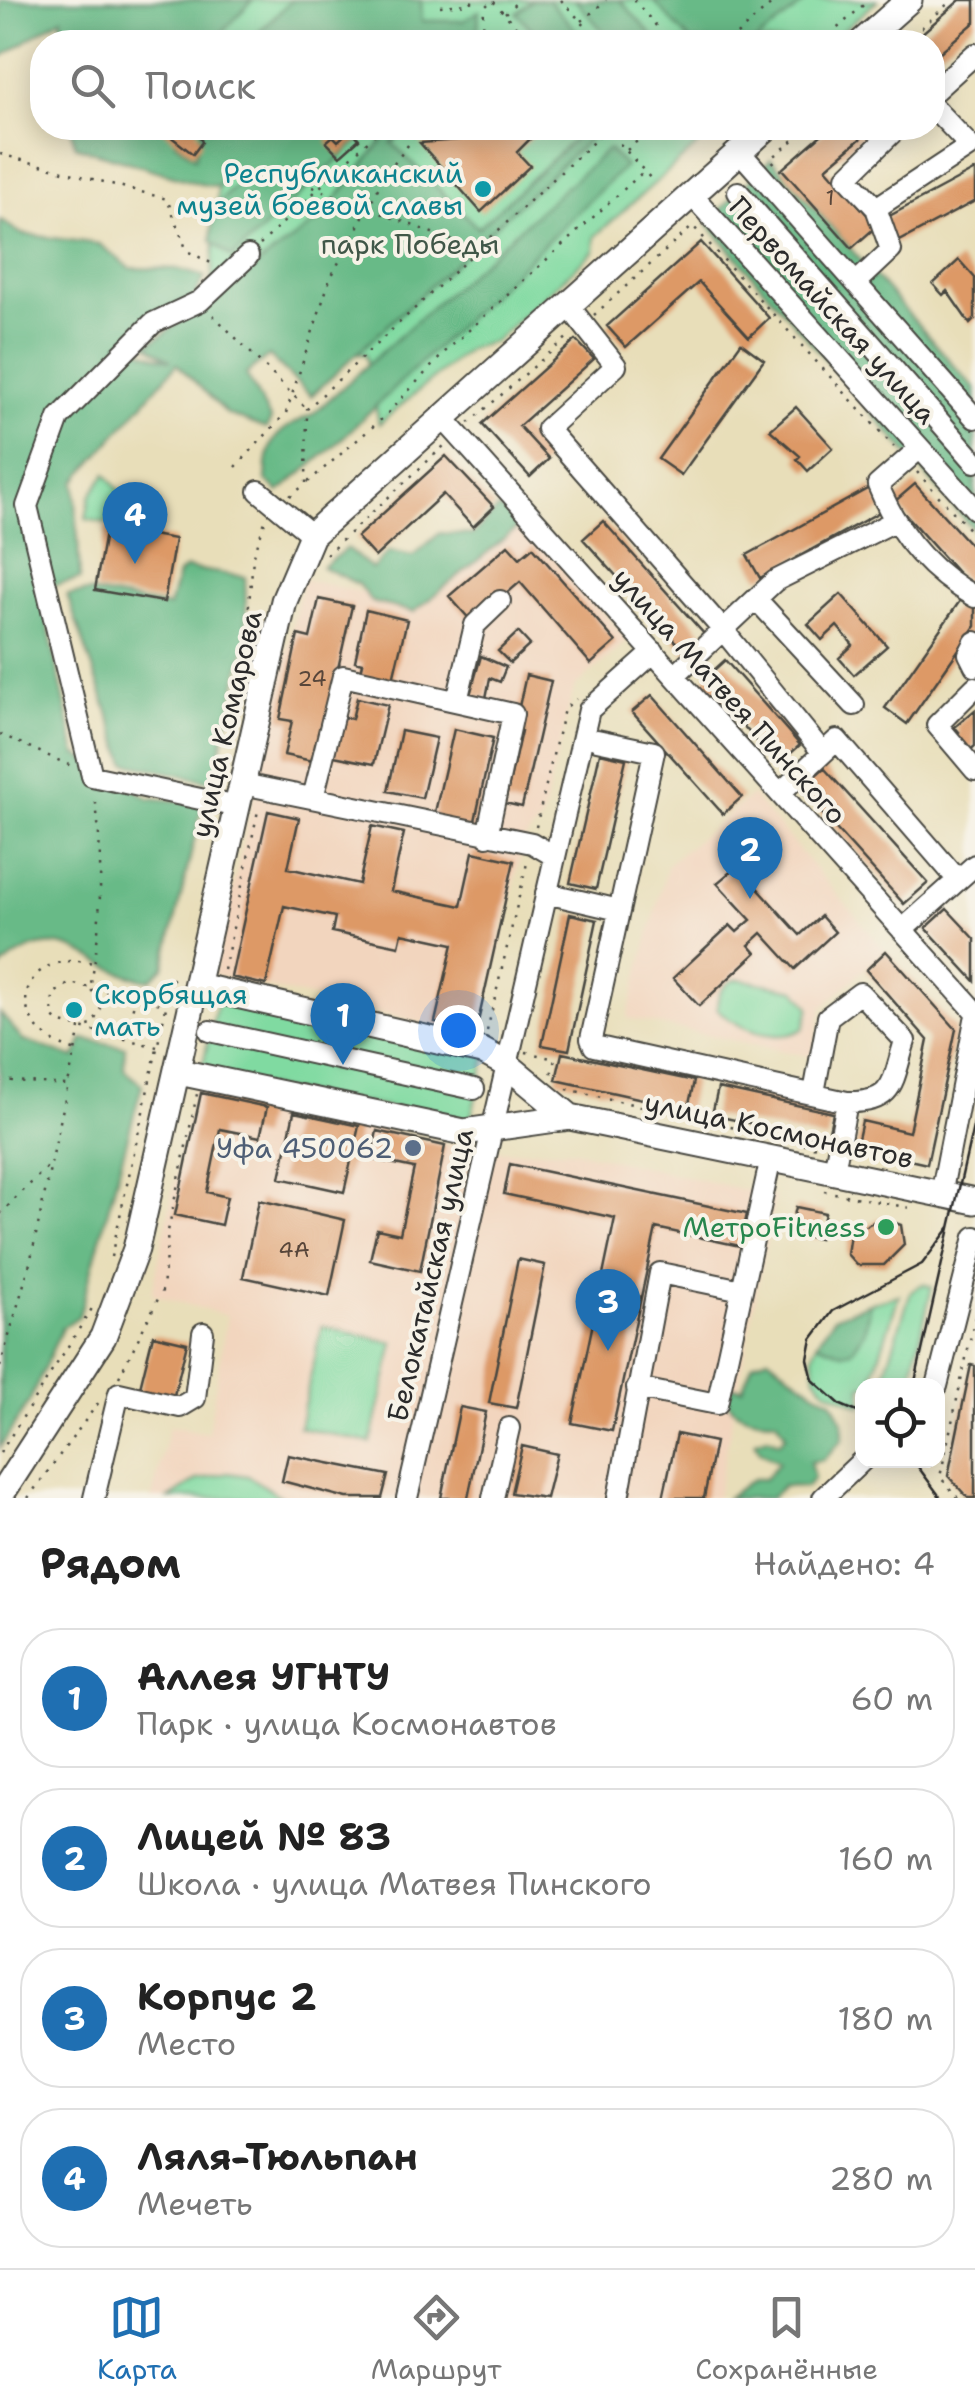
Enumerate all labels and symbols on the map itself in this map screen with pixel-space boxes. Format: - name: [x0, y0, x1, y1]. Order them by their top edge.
- place label: Республиканский музей боевой славы: [176, 154, 463, 224]
- marker: Республиканский музей боевой славы: [472, 178, 494, 200]
- house number: 1: [825, 183, 835, 212]
- street label: Первомайская улица: [721, 188, 945, 432]
- park label: парк Победы: [321, 225, 499, 263]
- pin: 4: [102, 482, 168, 564]
- street label: улица Матвея Пинского: [605, 560, 855, 832]
- street label: улица Комарова: [181, 607, 271, 841]
- house number: 24: [297, 664, 327, 693]
- pin: 2: [718, 816, 782, 899]
- place label: Скорбящая мать: [94, 975, 248, 1045]
- pin: 1: [310, 982, 376, 1065]
- marker: Скорбящая мать: [63, 999, 85, 1021]
- your location: [433, 1005, 484, 1056]
- street label: улица Космонавтов: [641, 1083, 917, 1177]
- street label: Белокатайская улица: [378, 1125, 482, 1425]
- place label: Уфа 450062: [216, 1129, 393, 1167]
- marker: Уфа 450062: [402, 1137, 424, 1159]
- place label: МетроFitness: [682, 1208, 866, 1246]
- marker: МетроFitness: [875, 1216, 897, 1238]
- house number: 4А: [278, 1235, 310, 1264]
- pin: 3: [576, 1268, 640, 1351]

